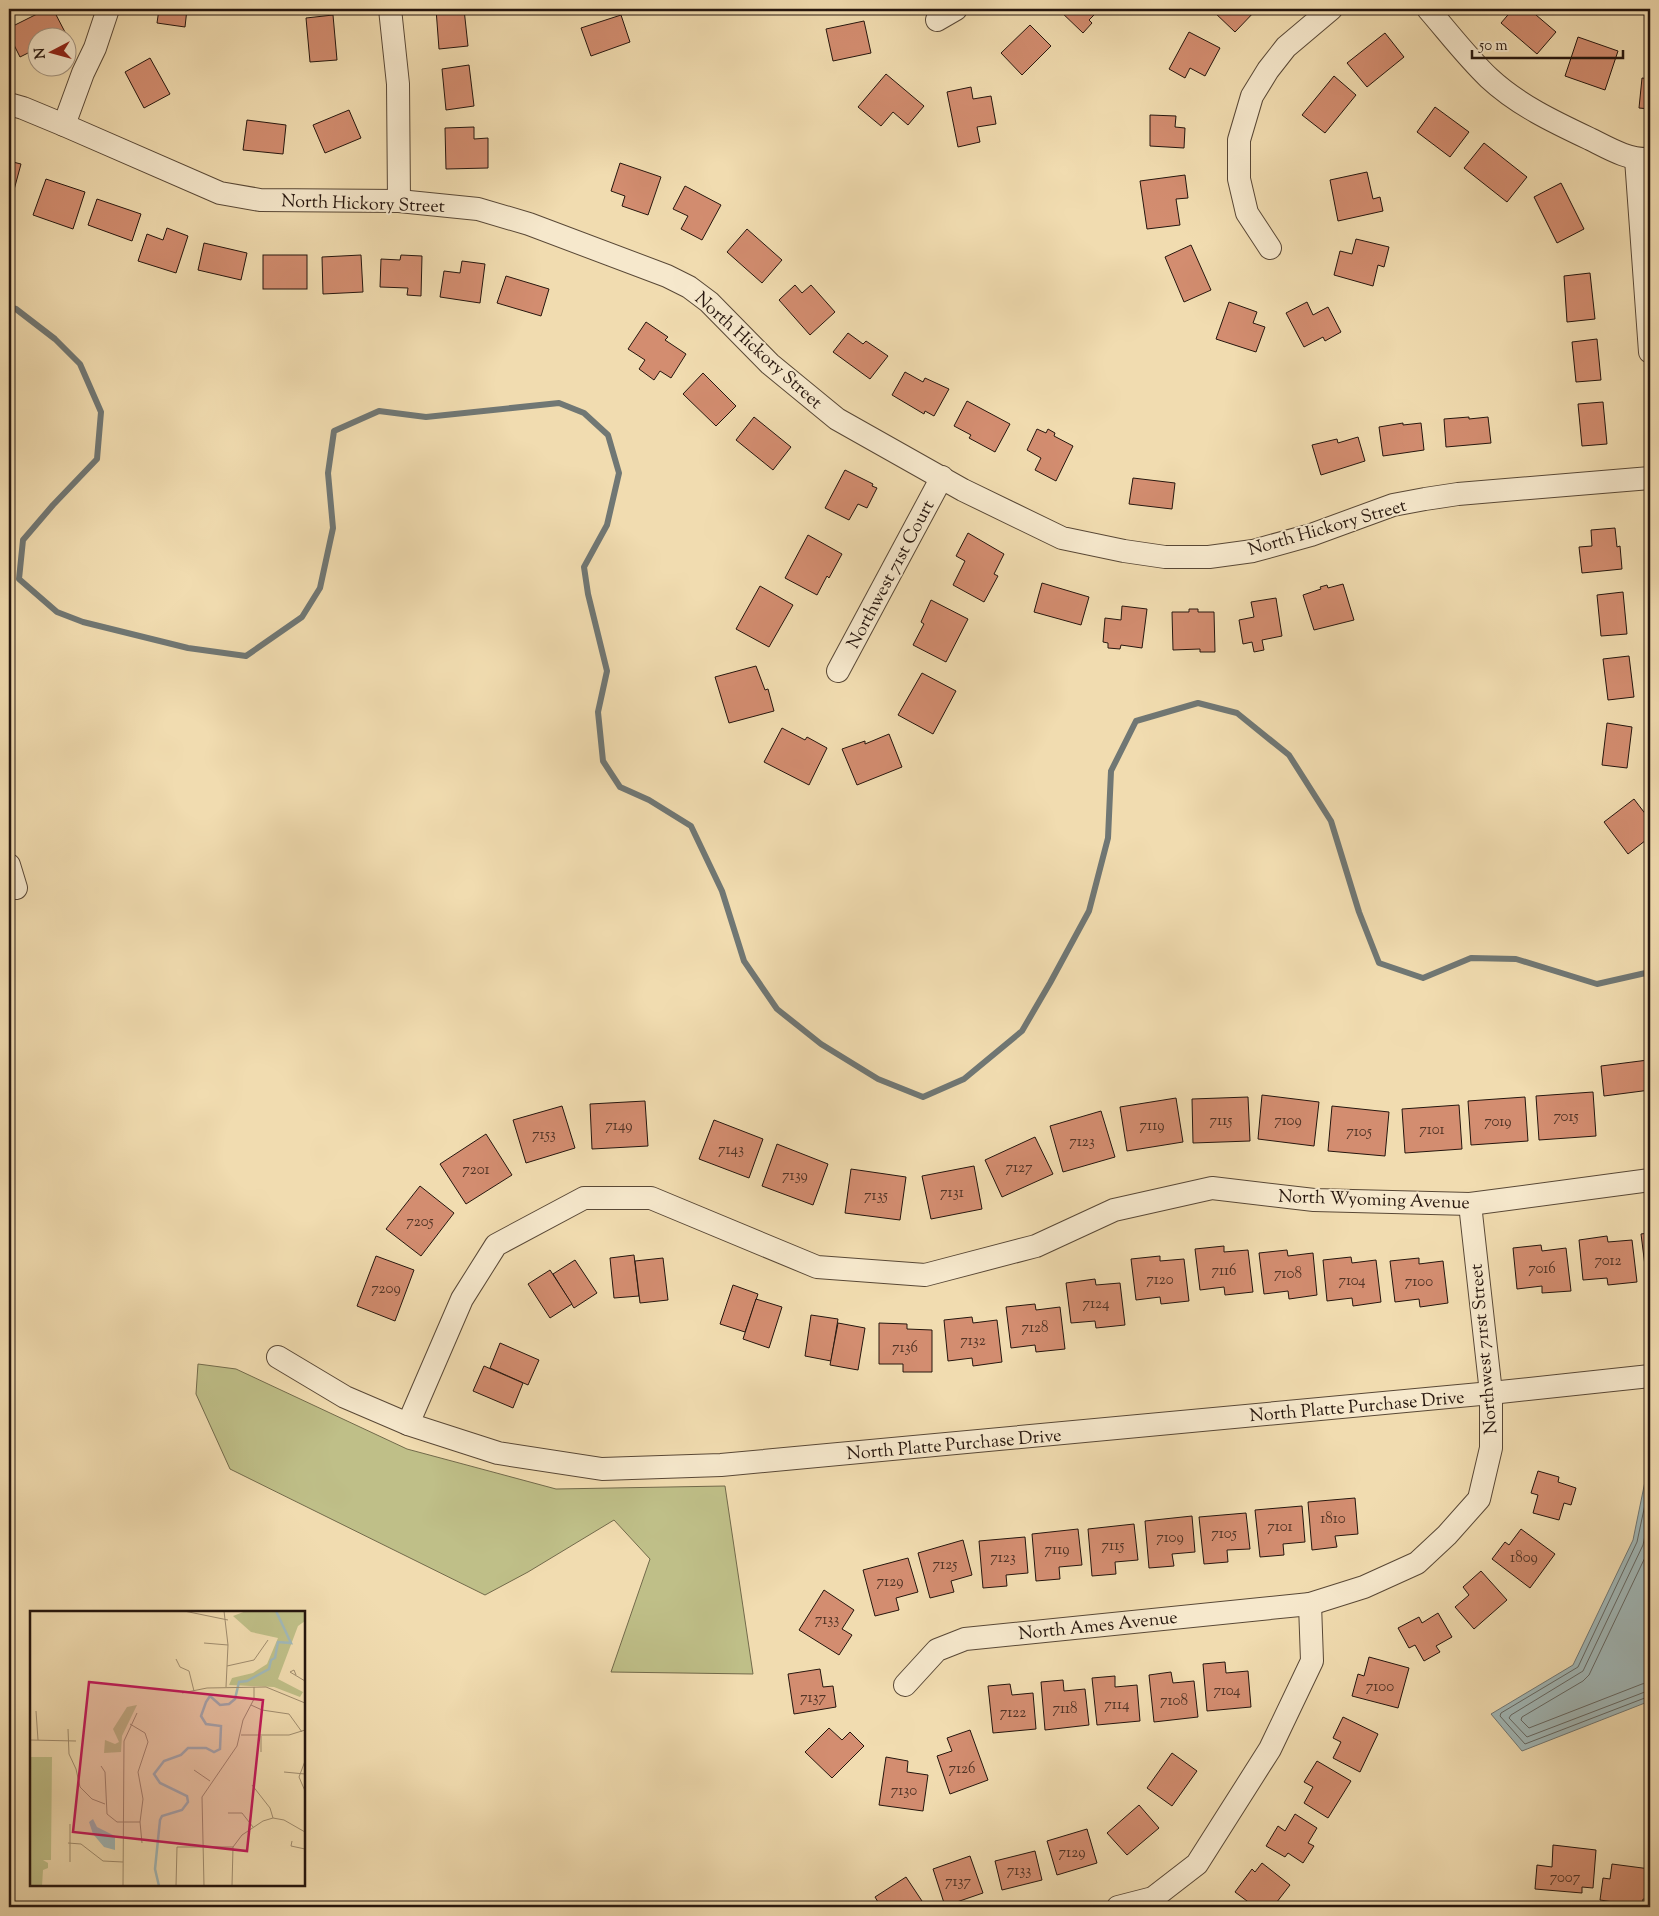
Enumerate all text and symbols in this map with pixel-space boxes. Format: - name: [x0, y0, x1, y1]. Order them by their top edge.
- north arrow: [28, 28, 78, 78]
- scale bar: [1472, 28, 1623, 60]
- text: 50 m: [1478, 36, 1508, 57]
- text: N: [31, 47, 52, 60]
- street label: North Hickory Street: [281, 189, 445, 221]
- street label: North Hickory Street: [688, 287, 827, 416]
- street label: North Hickory Street: [1245, 494, 1410, 564]
- street label: Northwest 71st Court: [842, 496, 942, 654]
- house number: 7015: [1553, 1107, 1579, 1128]
- house number: 7115: [1210, 1111, 1232, 1132]
- house number: 7109: [1274, 1111, 1302, 1132]
- house number: 7019: [1484, 1112, 1512, 1133]
- house number: 7149: [605, 1116, 633, 1137]
- house number: 7119: [1140, 1116, 1164, 1137]
- house number: 7101: [1419, 1120, 1445, 1141]
- house number: 7105: [1346, 1122, 1372, 1143]
- house number: 7153: [532, 1125, 556, 1146]
- house number: 7123: [1069, 1132, 1095, 1153]
- house number: 7143: [718, 1140, 744, 1161]
- house number: 7127: [1005, 1158, 1033, 1179]
- house number: 7201: [462, 1160, 490, 1181]
- house number: 7139: [782, 1166, 808, 1187]
- house number: 7131: [940, 1183, 964, 1204]
- street label: North Wyoming Avenue: [1278, 1185, 1470, 1217]
- house number: 7135: [864, 1186, 888, 1207]
- house number: 7205: [406, 1212, 434, 1233]
- house number: 7012: [1594, 1251, 1622, 1272]
- house number: 7016: [1528, 1259, 1556, 1280]
- house number: 7116: [1211, 1261, 1237, 1282]
- street label: Northwest 71rst Street: [1465, 1262, 1505, 1435]
- house number: 7108: [1274, 1264, 1302, 1285]
- house number: 7120: [1146, 1270, 1174, 1291]
- house number: 7104: [1338, 1271, 1366, 1292]
- house number: 7100: [1405, 1272, 1433, 1293]
- house number: 7209: [371, 1279, 401, 1300]
- house number: 7124: [1082, 1294, 1110, 1315]
- house number: 7128: [1021, 1318, 1049, 1339]
- house number: 7132: [960, 1331, 986, 1352]
- house number: 7136: [892, 1338, 918, 1359]
- street label: North Platte Purchase Drive: [1249, 1386, 1466, 1430]
- street label: North Platte Purchase Drive: [846, 1424, 1063, 1468]
- house number: 1810: [1320, 1509, 1346, 1530]
- house number: 7101: [1267, 1517, 1293, 1538]
- house number: 7105: [1211, 1524, 1237, 1545]
- house number: 7109: [1156, 1528, 1184, 1549]
- house number: 7115: [1102, 1536, 1124, 1557]
- house number: 7119: [1045, 1540, 1069, 1561]
- house number: 7123: [990, 1548, 1016, 1569]
- house number: 1809: [1510, 1548, 1538, 1569]
- house number: 7125: [933, 1555, 957, 1576]
- house number: 7129: [877, 1572, 903, 1593]
- street label: North Ames Avenue: [1017, 1606, 1179, 1648]
- house number: 7133: [815, 1610, 839, 1631]
- inset map: [30, 1611, 305, 1886]
- house number: 7100: [1366, 1677, 1394, 1698]
- house number: 7104: [1213, 1681, 1241, 1702]
- house number: 7137: [800, 1688, 827, 1709]
- house number: 7108: [1160, 1691, 1188, 1712]
- house number: 7114: [1104, 1695, 1130, 1716]
- house number: 7118: [1052, 1699, 1078, 1720]
- house number: 7122: [1000, 1703, 1026, 1724]
- house number: 7126: [948, 1759, 976, 1780]
- house number: 7130: [891, 1781, 917, 1802]
- house number: 7129: [1059, 1843, 1085, 1864]
- house number: 7133: [1007, 1861, 1031, 1882]
- house number: 7007: [1550, 1868, 1581, 1889]
- house number: 7137: [945, 1872, 972, 1893]

